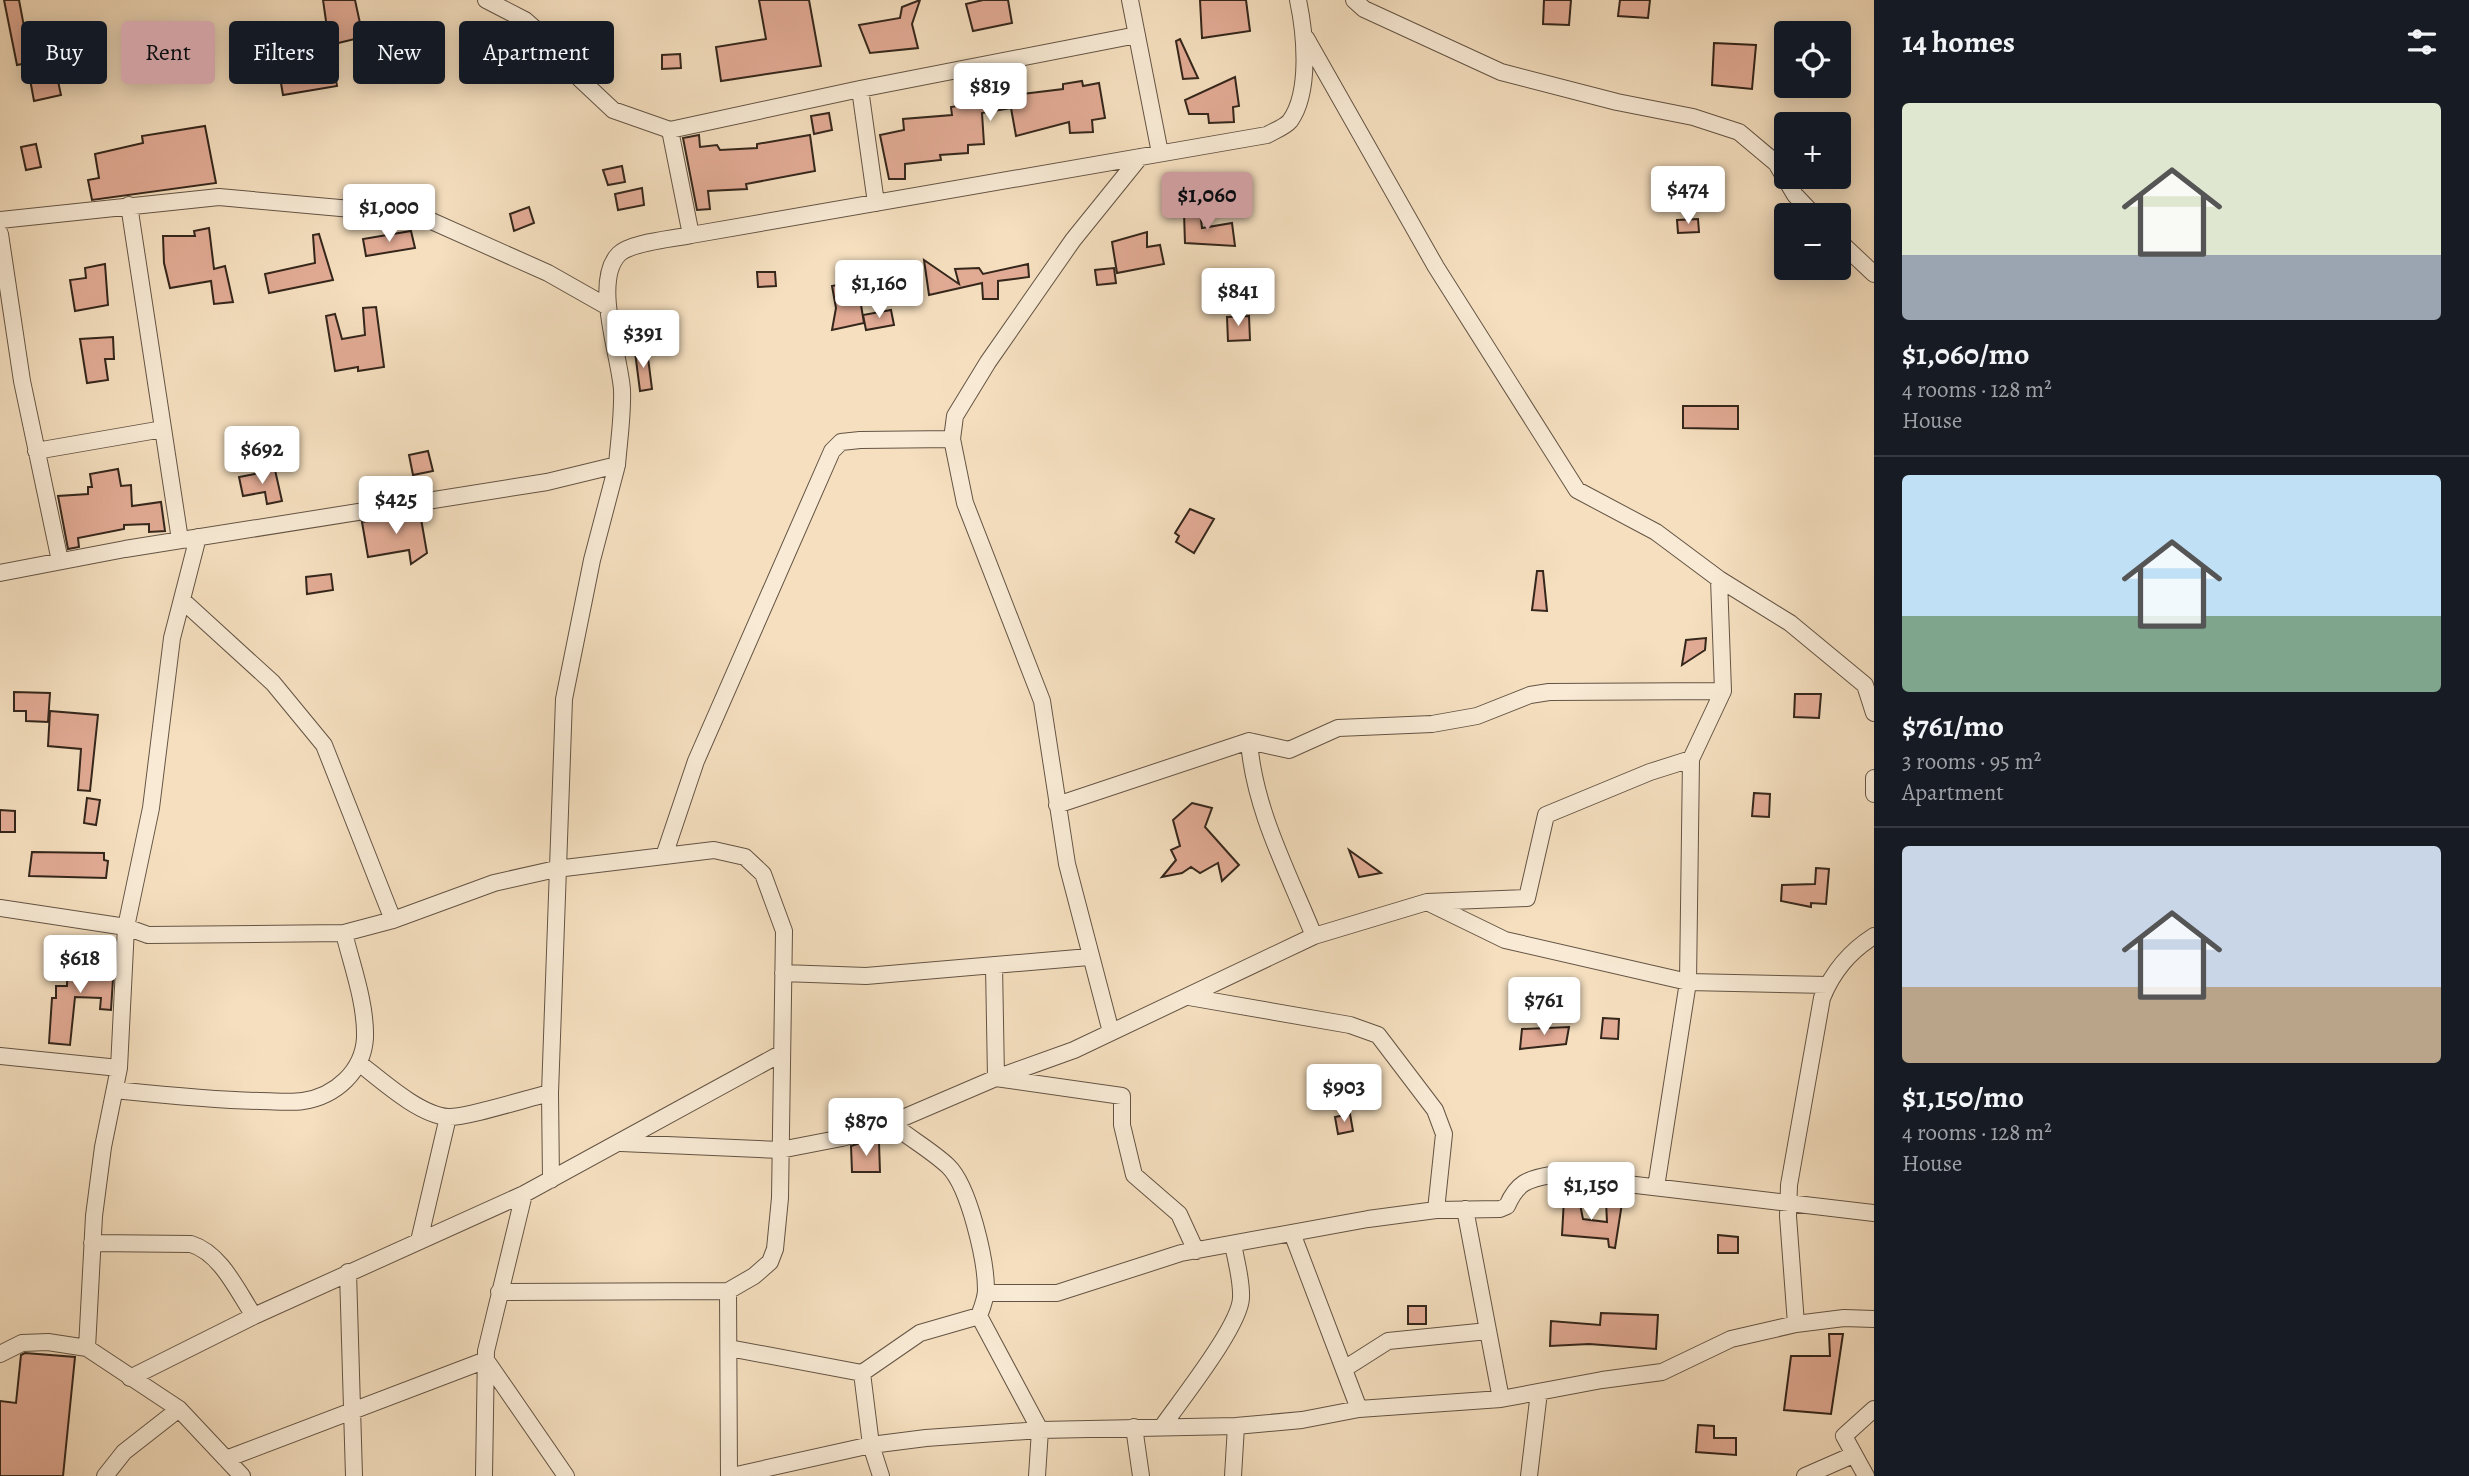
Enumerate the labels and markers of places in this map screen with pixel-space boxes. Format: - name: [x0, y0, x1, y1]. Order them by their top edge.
- pin: $819: [949, 64, 1031, 123]
- pin: $474: [1647, 166, 1729, 226]
- pin: $1,060: [1150, 173, 1264, 232]
- pin: $1,000: [332, 184, 446, 244]
- pin: $1,160: [822, 260, 936, 320]
- pin: $841: [1197, 268, 1279, 328]
- pin: $391: [602, 310, 684, 370]
- pin: $692: [221, 426, 303, 486]
- pin: $425: [355, 476, 437, 536]
- pin: $618: [39, 936, 121, 995]
- pin: $761: [1503, 978, 1585, 1037]
- pin: $903: [1303, 1064, 1385, 1124]
- pin: $870: [825, 1098, 907, 1158]
- pin: $1,150: [1534, 1162, 1648, 1222]

